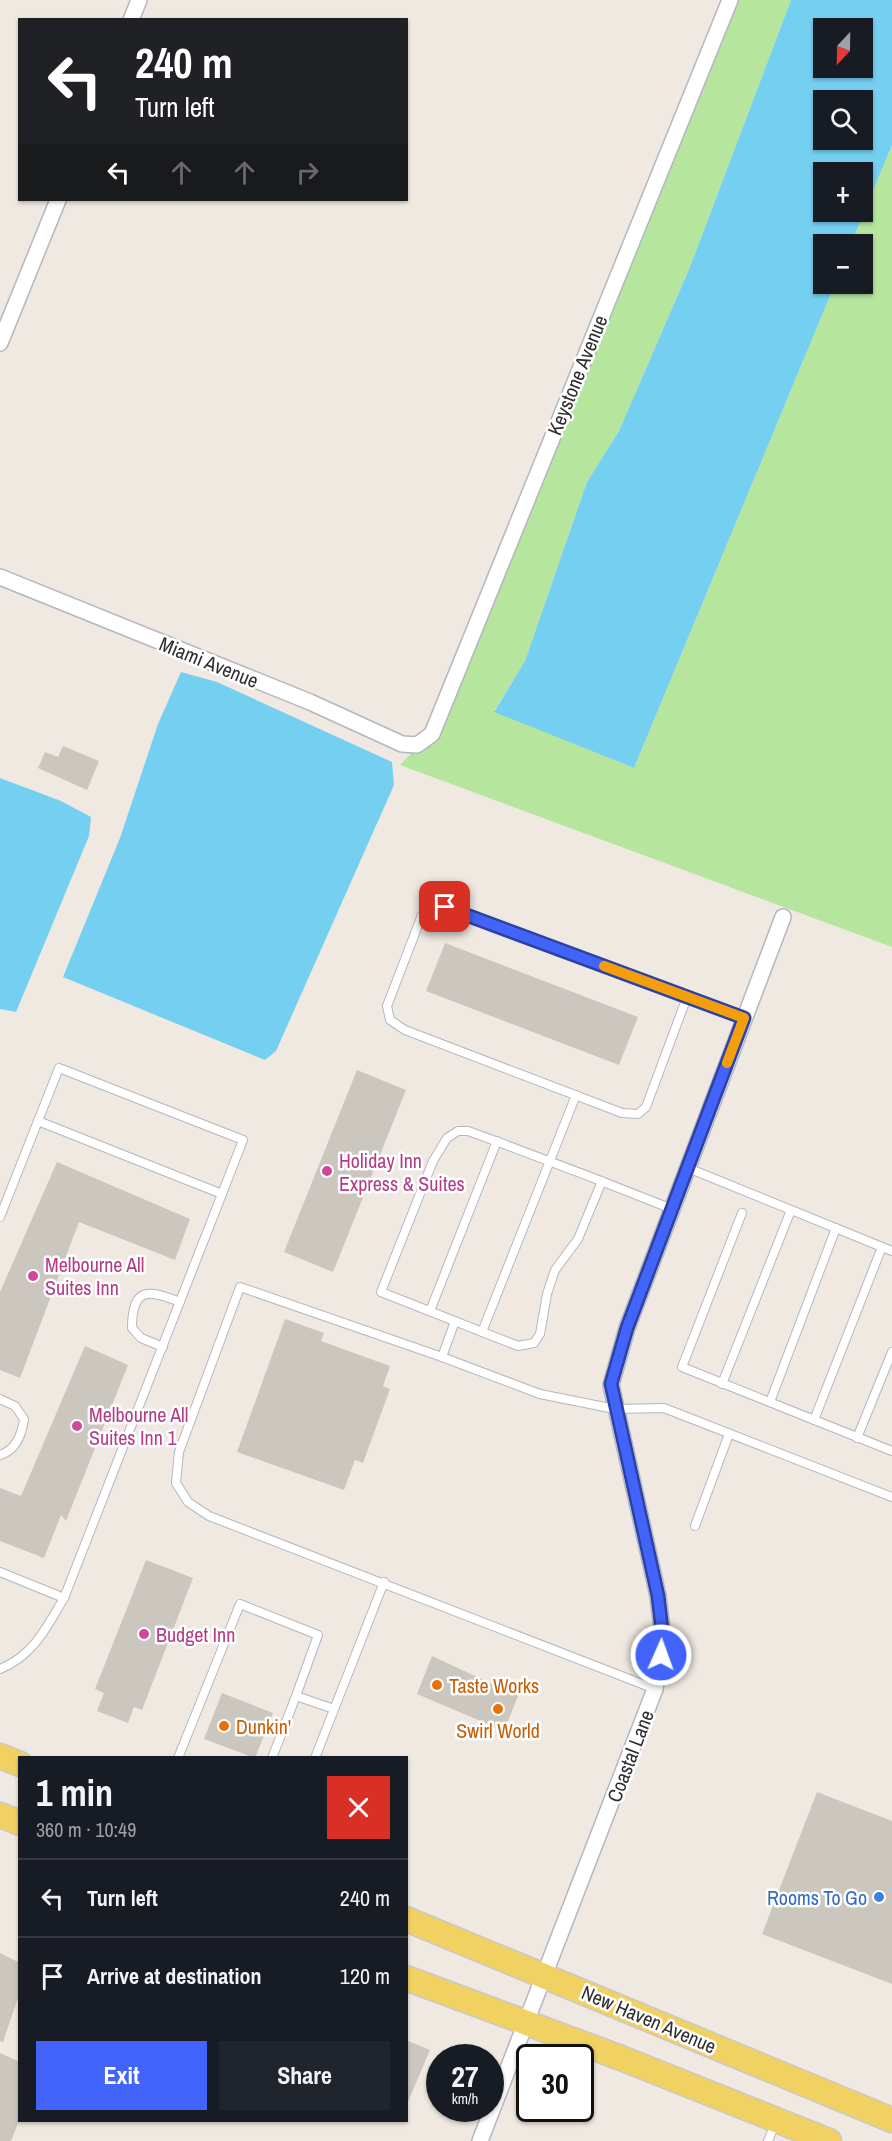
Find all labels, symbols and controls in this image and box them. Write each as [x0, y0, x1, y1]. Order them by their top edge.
north arrow [813, 18, 873, 78]
map controls [813, 18, 873, 294]
text: 240 m [135, 35, 233, 91]
icon: left [36, 42, 114, 120]
text: Turn left [135, 89, 214, 125]
button: search [813, 90, 873, 150]
icon: left [102, 156, 135, 189]
icon: ahead [165, 156, 198, 189]
icon: ahead [228, 156, 261, 189]
icon: right [291, 156, 324, 189]
button: + [813, 162, 873, 222]
button: − [813, 234, 873, 294]
street label: Keystone Avenue [541, 311, 613, 439]
street label: Miami Avenue [155, 630, 263, 694]
pin [419, 881, 470, 932]
icon: arrive [428, 890, 461, 923]
place label: Holiday Inn Express & Suites [339, 1147, 465, 1197]
marker: Holiday Inn Express & Suites [320, 1164, 334, 1178]
place label: Melbourne All Suites Inn [45, 1251, 144, 1301]
marker: Melbourne All Suites Inn [26, 1269, 40, 1283]
place label: Melbourne All Suites Inn 1 [89, 1401, 188, 1451]
marker: Melbourne All Suites Inn 1 [70, 1419, 84, 1433]
place label: Budget Inn [156, 1621, 235, 1648]
position arrow [629, 1623, 693, 1687]
marker: Budget Inn [137, 1627, 151, 1641]
place label: Taste Works [449, 1672, 539, 1699]
marker: Taste Works [430, 1678, 444, 1692]
marker: Swirl World [491, 1702, 505, 1716]
street label: Coastal Lane [600, 1706, 660, 1806]
place label: Dunkin' [236, 1713, 291, 1740]
place label: Swirl World [456, 1717, 540, 1744]
marker: Dunkin' [217, 1719, 231, 1733]
text: 1 min [36, 1769, 113, 1817]
button: close [327, 1776, 390, 1839]
text: 360 m · 10:49 [36, 1816, 136, 1843]
icon: left [36, 1882, 69, 1915]
text: Turn left [87, 1883, 158, 1913]
text: 240 m [340, 1883, 390, 1913]
place label: Rooms To Go [767, 1884, 867, 1911]
marker: Rooms To Go [872, 1890, 886, 1904]
icon: arrive [36, 1960, 69, 1993]
text: Arrive at destination [87, 1961, 261, 1991]
text: 120 m [340, 1961, 390, 1991]
street label: New Haven Avenue [578, 1978, 720, 2060]
button: Exit [36, 2041, 207, 2110]
button: Share [219, 2041, 390, 2110]
speed limit sign: 30 [516, 2044, 594, 2122]
text: 27 [451, 2056, 479, 2096]
text: km/h [452, 2088, 478, 2109]

